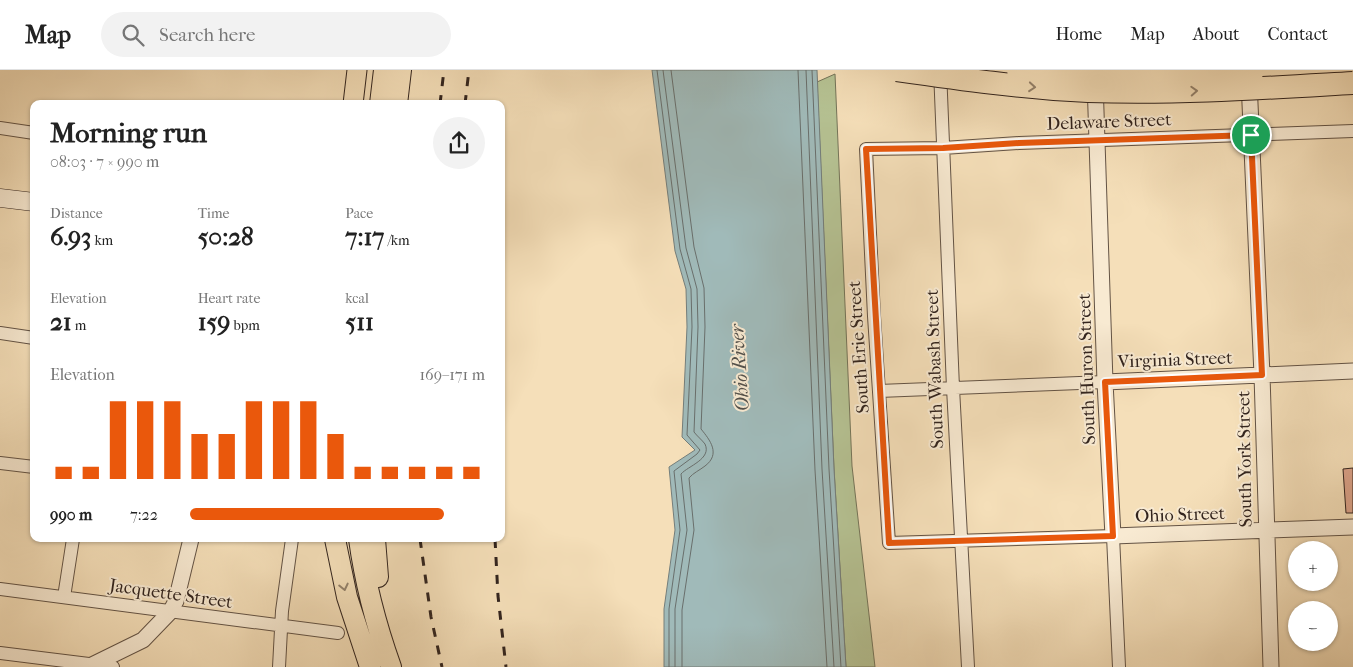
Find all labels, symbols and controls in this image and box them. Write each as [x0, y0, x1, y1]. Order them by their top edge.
search box [101, 12, 451, 57]
text: Map [25, 21, 71, 49]
icon: search [119, 21, 147, 49]
text: Search here [159, 24, 255, 46]
text: Home [1055, 24, 1102, 45]
text: Map [1130, 24, 1165, 45]
text: About [1193, 24, 1239, 45]
text: Contact [1267, 24, 1328, 45]
one-way arrow [1028, 82, 1036, 93]
one-way arrow [1190, 86, 1198, 96]
street label: Delaware Street [1046, 109, 1172, 135]
pin [1230, 114, 1272, 156]
text: Morning run [50, 116, 207, 149]
button: share [433, 117, 485, 169]
icon: arrive [1237, 121, 1265, 149]
text: 08:03 · 7 × 990 m [50, 152, 159, 171]
text: Distance [50, 205, 103, 222]
text: Time [198, 205, 229, 222]
text: Pace [345, 205, 373, 222]
text: 6.93 [50, 222, 91, 251]
text: 50:28 [198, 222, 254, 251]
text: 7:17 [345, 222, 384, 251]
text: km [91, 232, 113, 249]
text: /km [384, 232, 410, 249]
street label: South Erie Street [844, 279, 874, 414]
street label: South Wabash Street [922, 288, 948, 449]
text: Elevation [50, 290, 107, 307]
text: Heart rate [198, 290, 260, 307]
text: kcal [345, 290, 369, 307]
street label: South Huron Street [1074, 292, 1100, 445]
text: 21 [50, 307, 72, 336]
text: 159 [198, 307, 230, 336]
text: 511 [345, 307, 374, 336]
text: m [72, 317, 86, 334]
text: bpm [230, 317, 260, 334]
water label: Ohio River [726, 322, 754, 412]
street label: Virginia Street [1116, 347, 1233, 373]
text: Elevation [50, 365, 115, 384]
text: 169–171 m [419, 365, 485, 384]
street label: South York Street [1233, 390, 1257, 527]
street label: Ohio Street [1135, 503, 1226, 527]
text: 990 m [50, 505, 92, 524]
text: 7:22 [130, 505, 158, 524]
map controls [1288, 541, 1338, 651]
button: + [1288, 541, 1338, 591]
street label: Jacquette Street [106, 575, 234, 613]
one-way arrow [338, 582, 349, 591]
button: − [1288, 601, 1338, 651]

